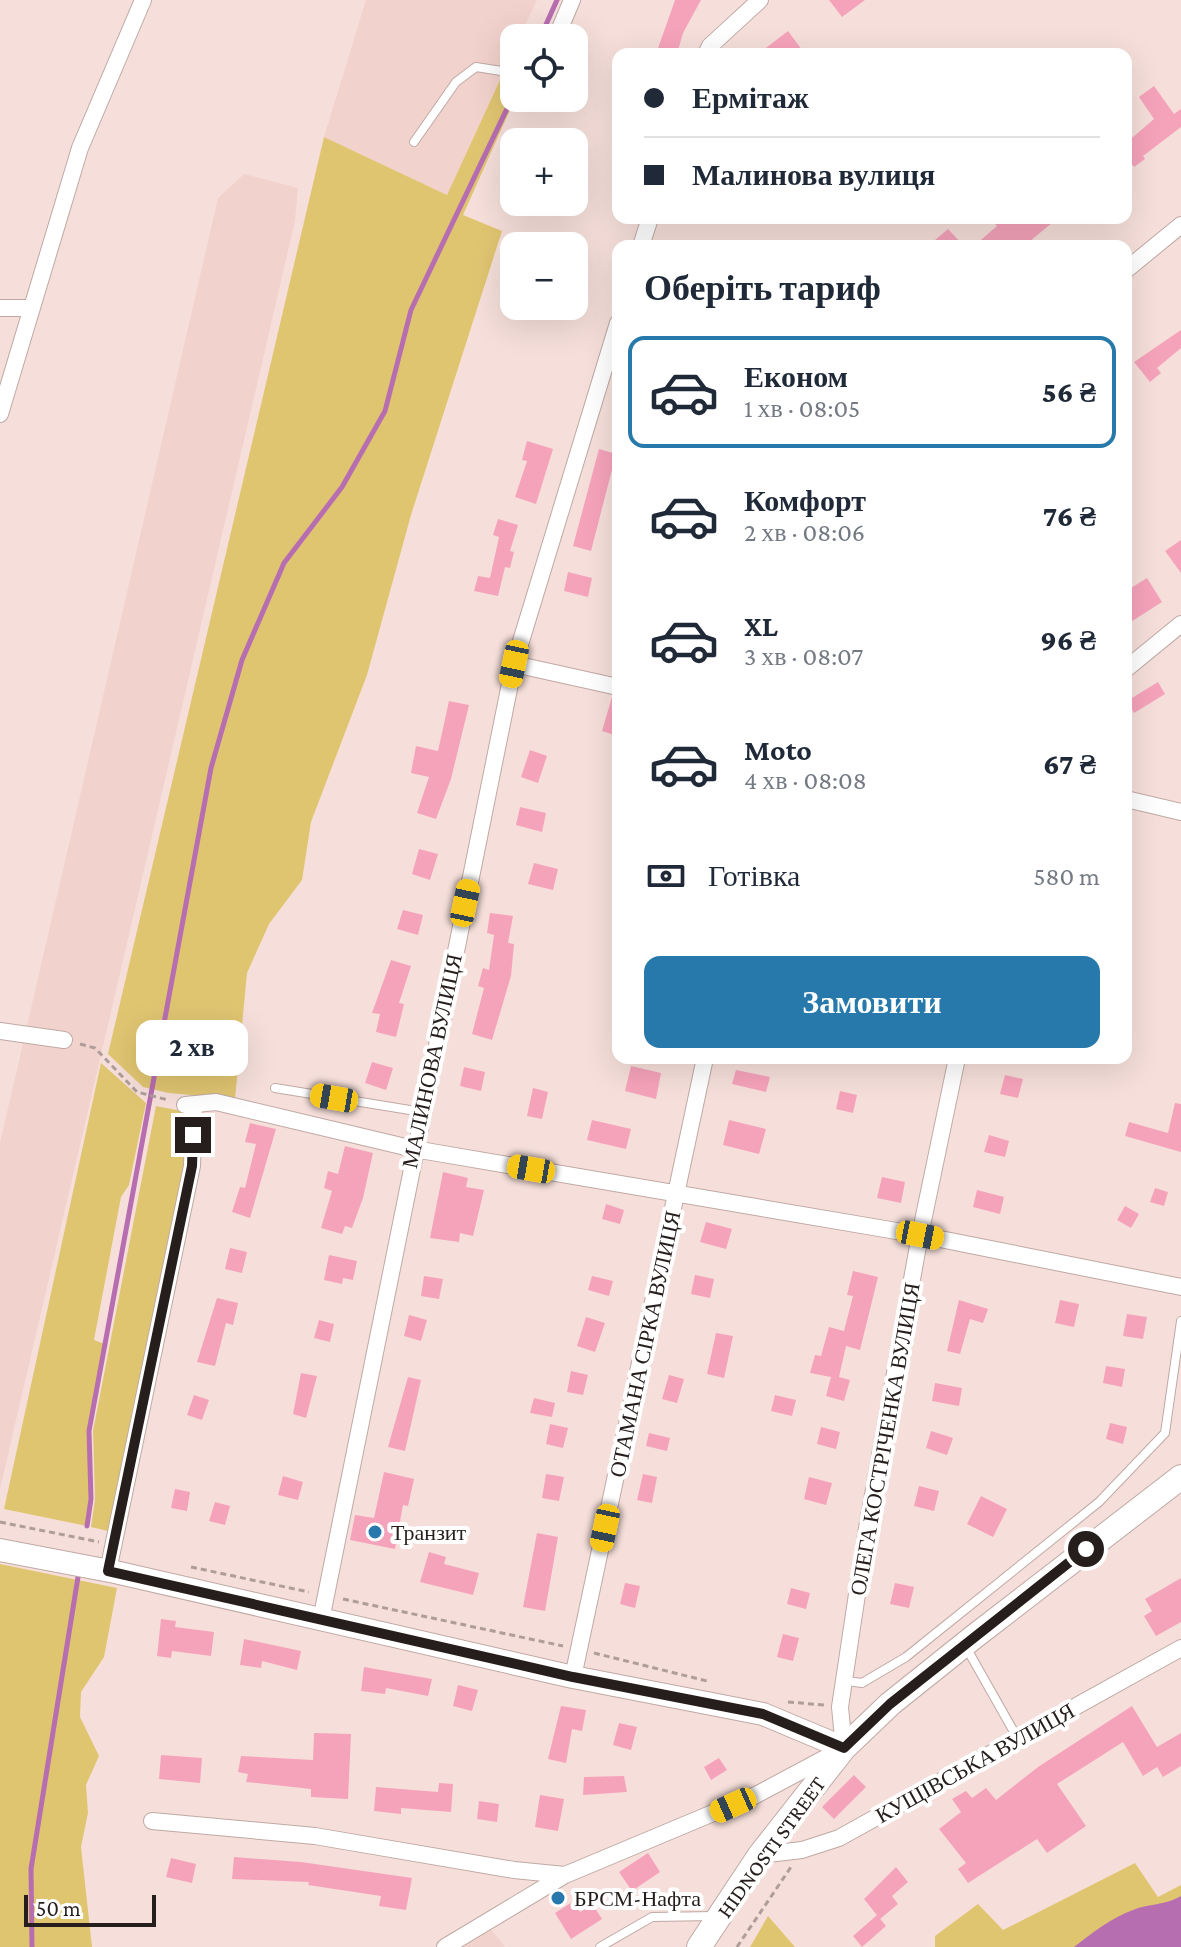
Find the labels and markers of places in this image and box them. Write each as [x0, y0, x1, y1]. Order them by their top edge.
place label: Транзит [391, 1520, 467, 1545]
marker: Транзит [366, 1523, 384, 1541]
place label: БРСМ-Нафта [574, 1886, 701, 1911]
marker: БРСМ-Нафта [549, 1889, 567, 1907]

